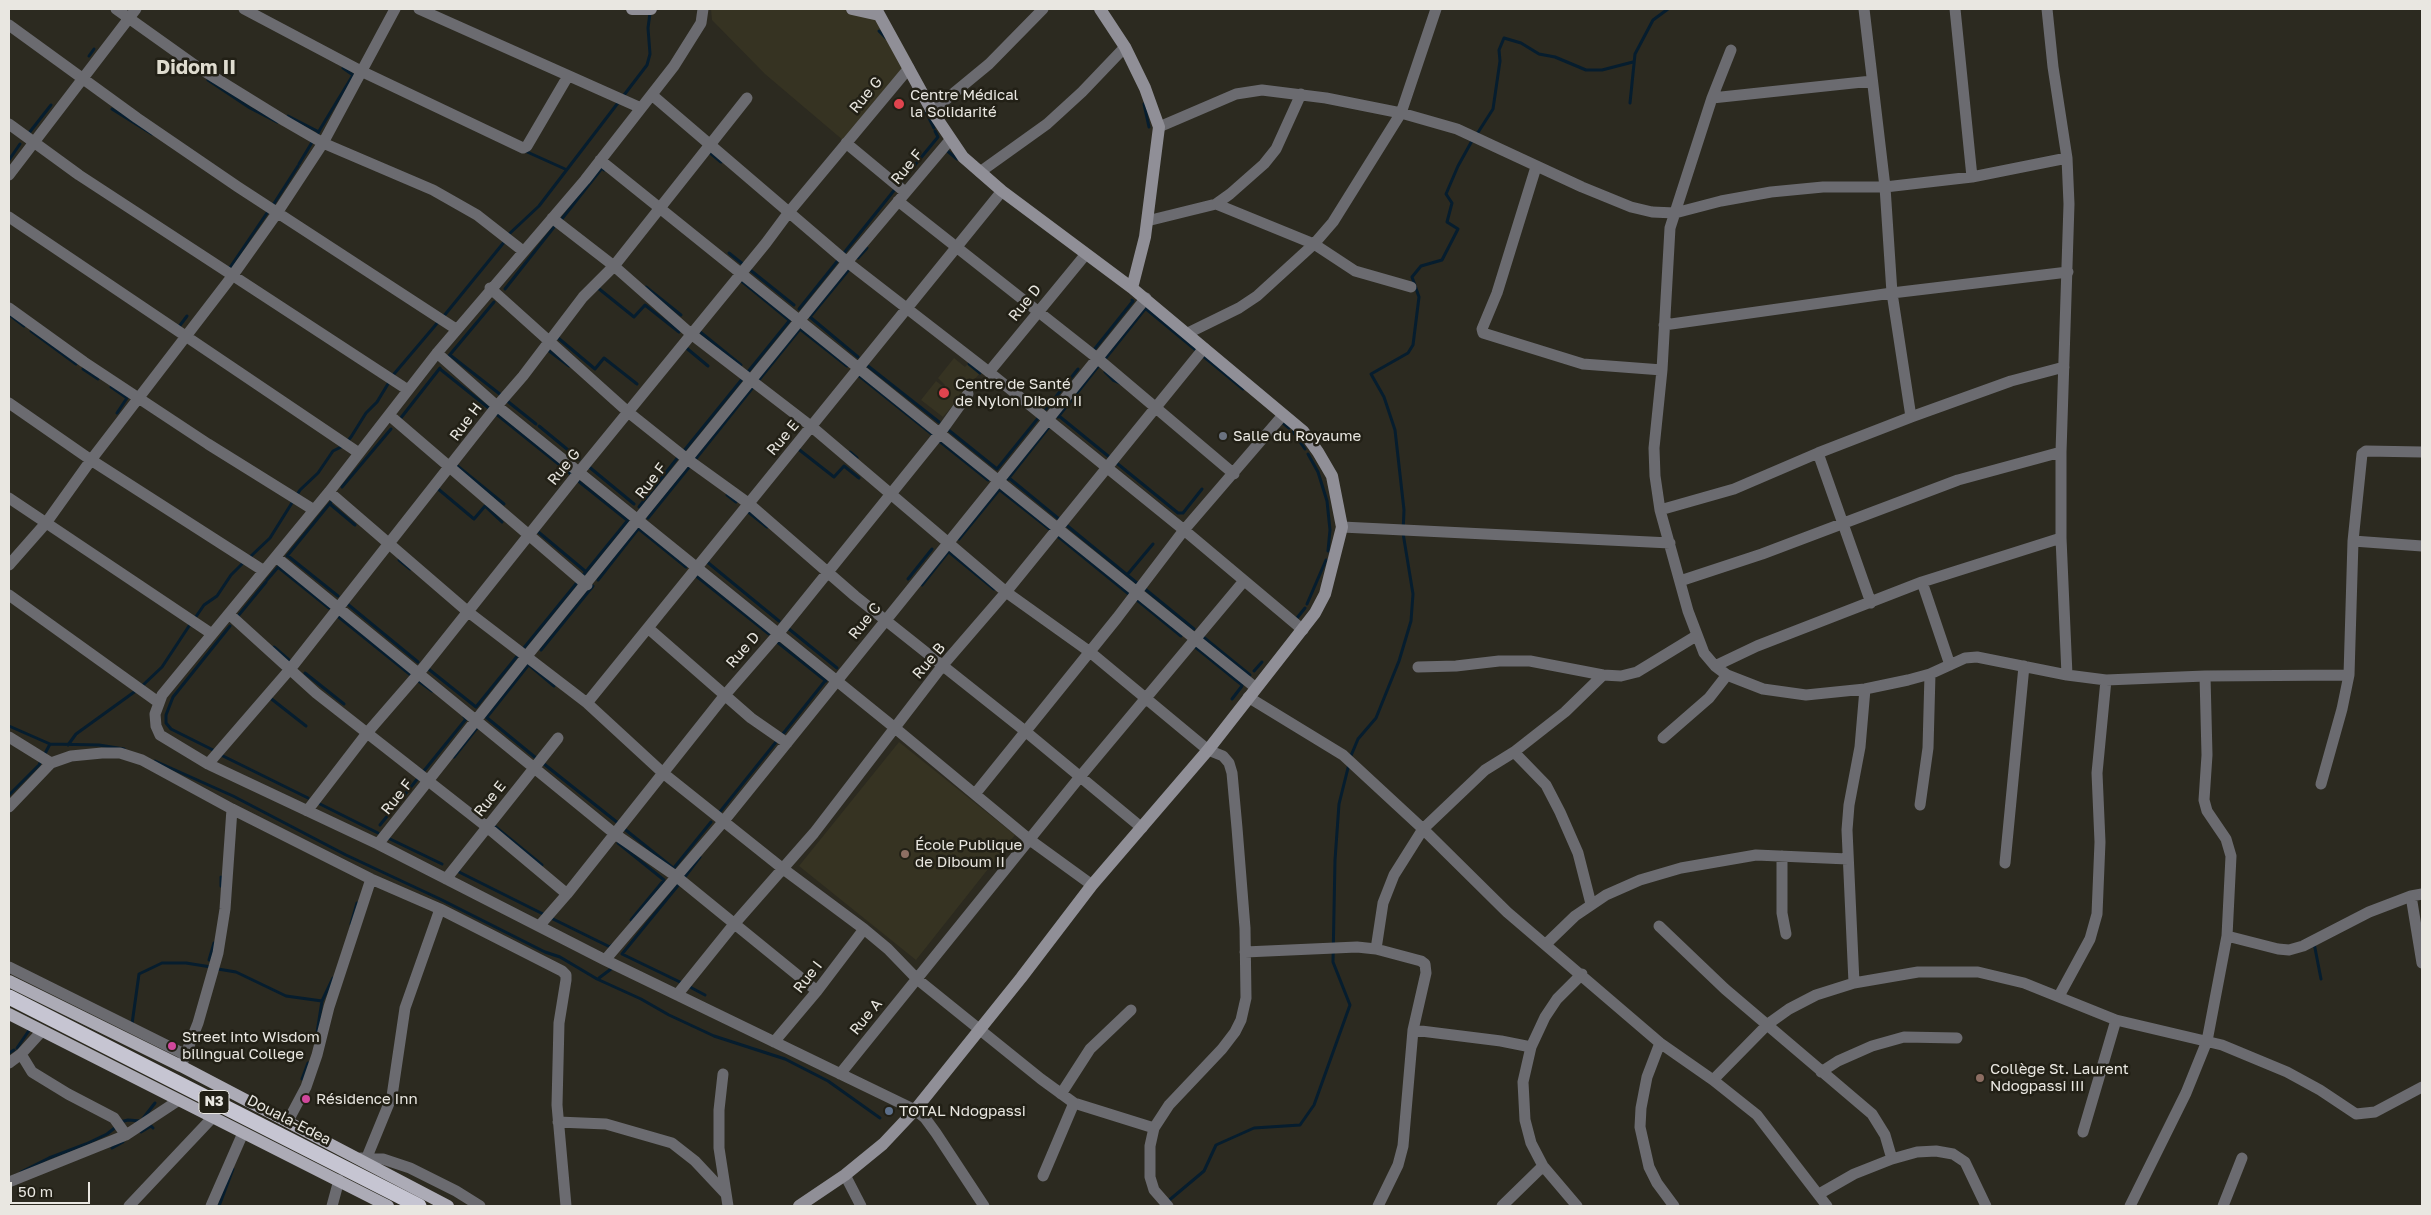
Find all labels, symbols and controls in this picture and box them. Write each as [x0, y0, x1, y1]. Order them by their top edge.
district label: Didom II [156, 56, 236, 80]
street label: Rue G [846, 73, 886, 117]
place label: Centre Médical la Solidarité [910, 86, 1018, 121]
marker: Centre Médical la Solidarité [892, 97, 906, 111]
street label: Rue F [887, 146, 927, 188]
street label: Rue D [1005, 281, 1045, 325]
place label: Centre de Santé de Nylon Dibom II [955, 375, 1082, 410]
marker: Centre de Santé de Nylon Dibom II [937, 386, 951, 400]
street label: Rue H [446, 399, 486, 445]
street label: Rue E [763, 417, 803, 459]
place label: Salle du Royaume [1233, 427, 1361, 445]
marker: Salle du Royaume [1217, 430, 1229, 442]
street label: Rue G [544, 445, 584, 489]
street label: Rue F [631, 460, 671, 502]
street label: Rue C [845, 599, 885, 643]
street label: Rue D [722, 628, 764, 672]
street label: Rue B [909, 639, 949, 683]
street label: Rue F [377, 776, 417, 818]
street label: Rue E [470, 778, 510, 820]
place label: École Publique de Diboum II [915, 836, 1022, 871]
marker: École Publique de Diboum II [899, 848, 911, 860]
street label: Rue I [790, 957, 826, 997]
street label: Rue A [846, 995, 886, 1039]
place label: Street into Wisdom bilingual College [182, 1028, 320, 1063]
marker: Street into Wisdom bilingual College [166, 1040, 178, 1052]
place label: Collège St. Laurent Ndogpassi III [1990, 1060, 2129, 1095]
marker: Collège St. Laurent Ndogpassi III [1974, 1072, 1986, 1084]
road number: N3 [199, 1090, 229, 1114]
place label: Résidence Inn [316, 1090, 418, 1108]
street label: Douala-Edea [244, 1091, 334, 1149]
marker: Résidence Inn [300, 1093, 312, 1105]
place label: TOTAL Ndogpassi [899, 1102, 1026, 1120]
marker: TOTAL Ndogpassi [883, 1105, 895, 1117]
scale bar [12, 1172, 92, 1204]
text: 50 m [18, 1182, 53, 1200]

